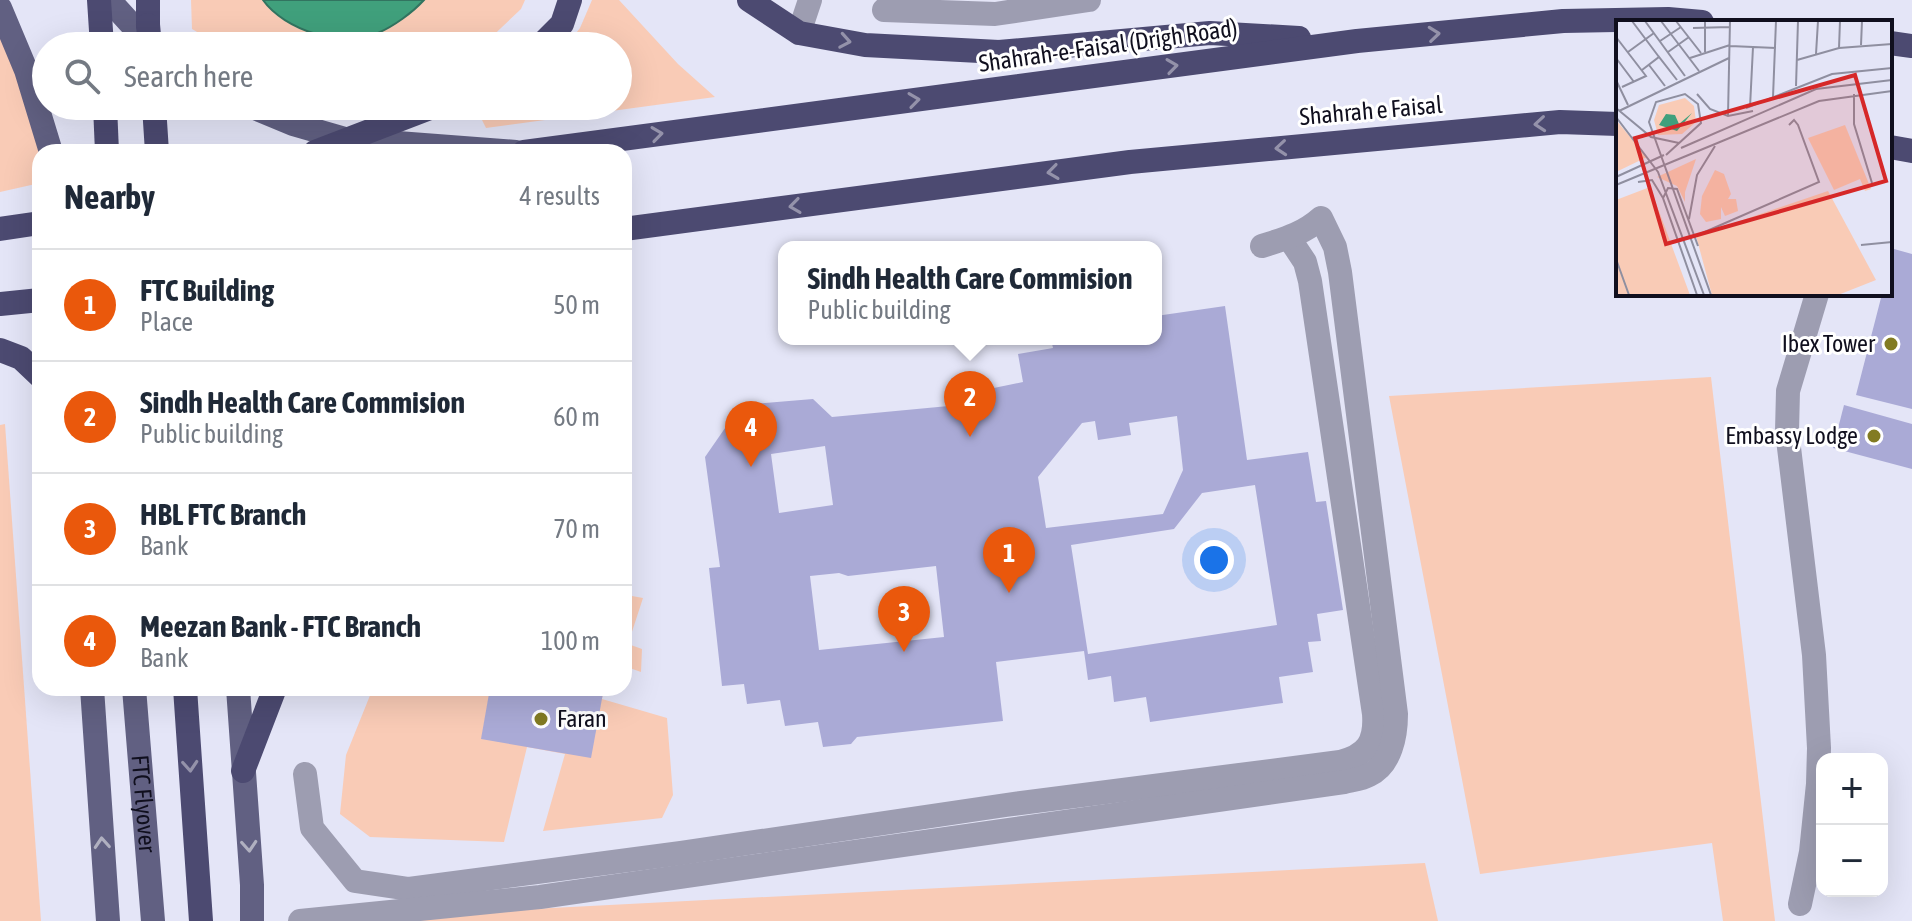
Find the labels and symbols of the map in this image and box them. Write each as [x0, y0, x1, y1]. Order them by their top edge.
street label: Shahrah-e-Faisal (Drigh Road) [977, 14, 1239, 77]
inset map [1616, 20, 1892, 296]
one-way arrow [1428, 25, 1441, 42]
one-way arrow [838, 31, 852, 48]
one-way arrow [1165, 58, 1179, 75]
street label: Shahrah e Faisal [1298, 91, 1444, 130]
one-way arrow [908, 92, 921, 109]
one-way arrow [1533, 115, 1546, 132]
one-way arrow [650, 126, 664, 143]
one-way arrow [1274, 139, 1287, 156]
one-way arrow [1046, 163, 1060, 180]
one-way arrow [788, 197, 802, 214]
place label: Ibex Tower [1782, 330, 1876, 357]
marker: Ibex Tower [1882, 335, 1900, 353]
pin: 2 [944, 371, 996, 437]
pin: 4 [725, 401, 777, 467]
place label: Embassy Lodge [1725, 422, 1858, 449]
marker: Embassy Lodge [1865, 427, 1883, 445]
pin: 1 [983, 527, 1035, 593]
your location [1194, 540, 1234, 580]
pin: 3 [878, 586, 930, 652]
place label: Faran [557, 705, 607, 732]
marker: Faran [532, 710, 550, 728]
street label: FTC Flyover [126, 754, 161, 854]
one-way arrow [181, 760, 198, 773]
one-way arrow [94, 836, 111, 849]
one-way arrow [240, 840, 257, 853]

